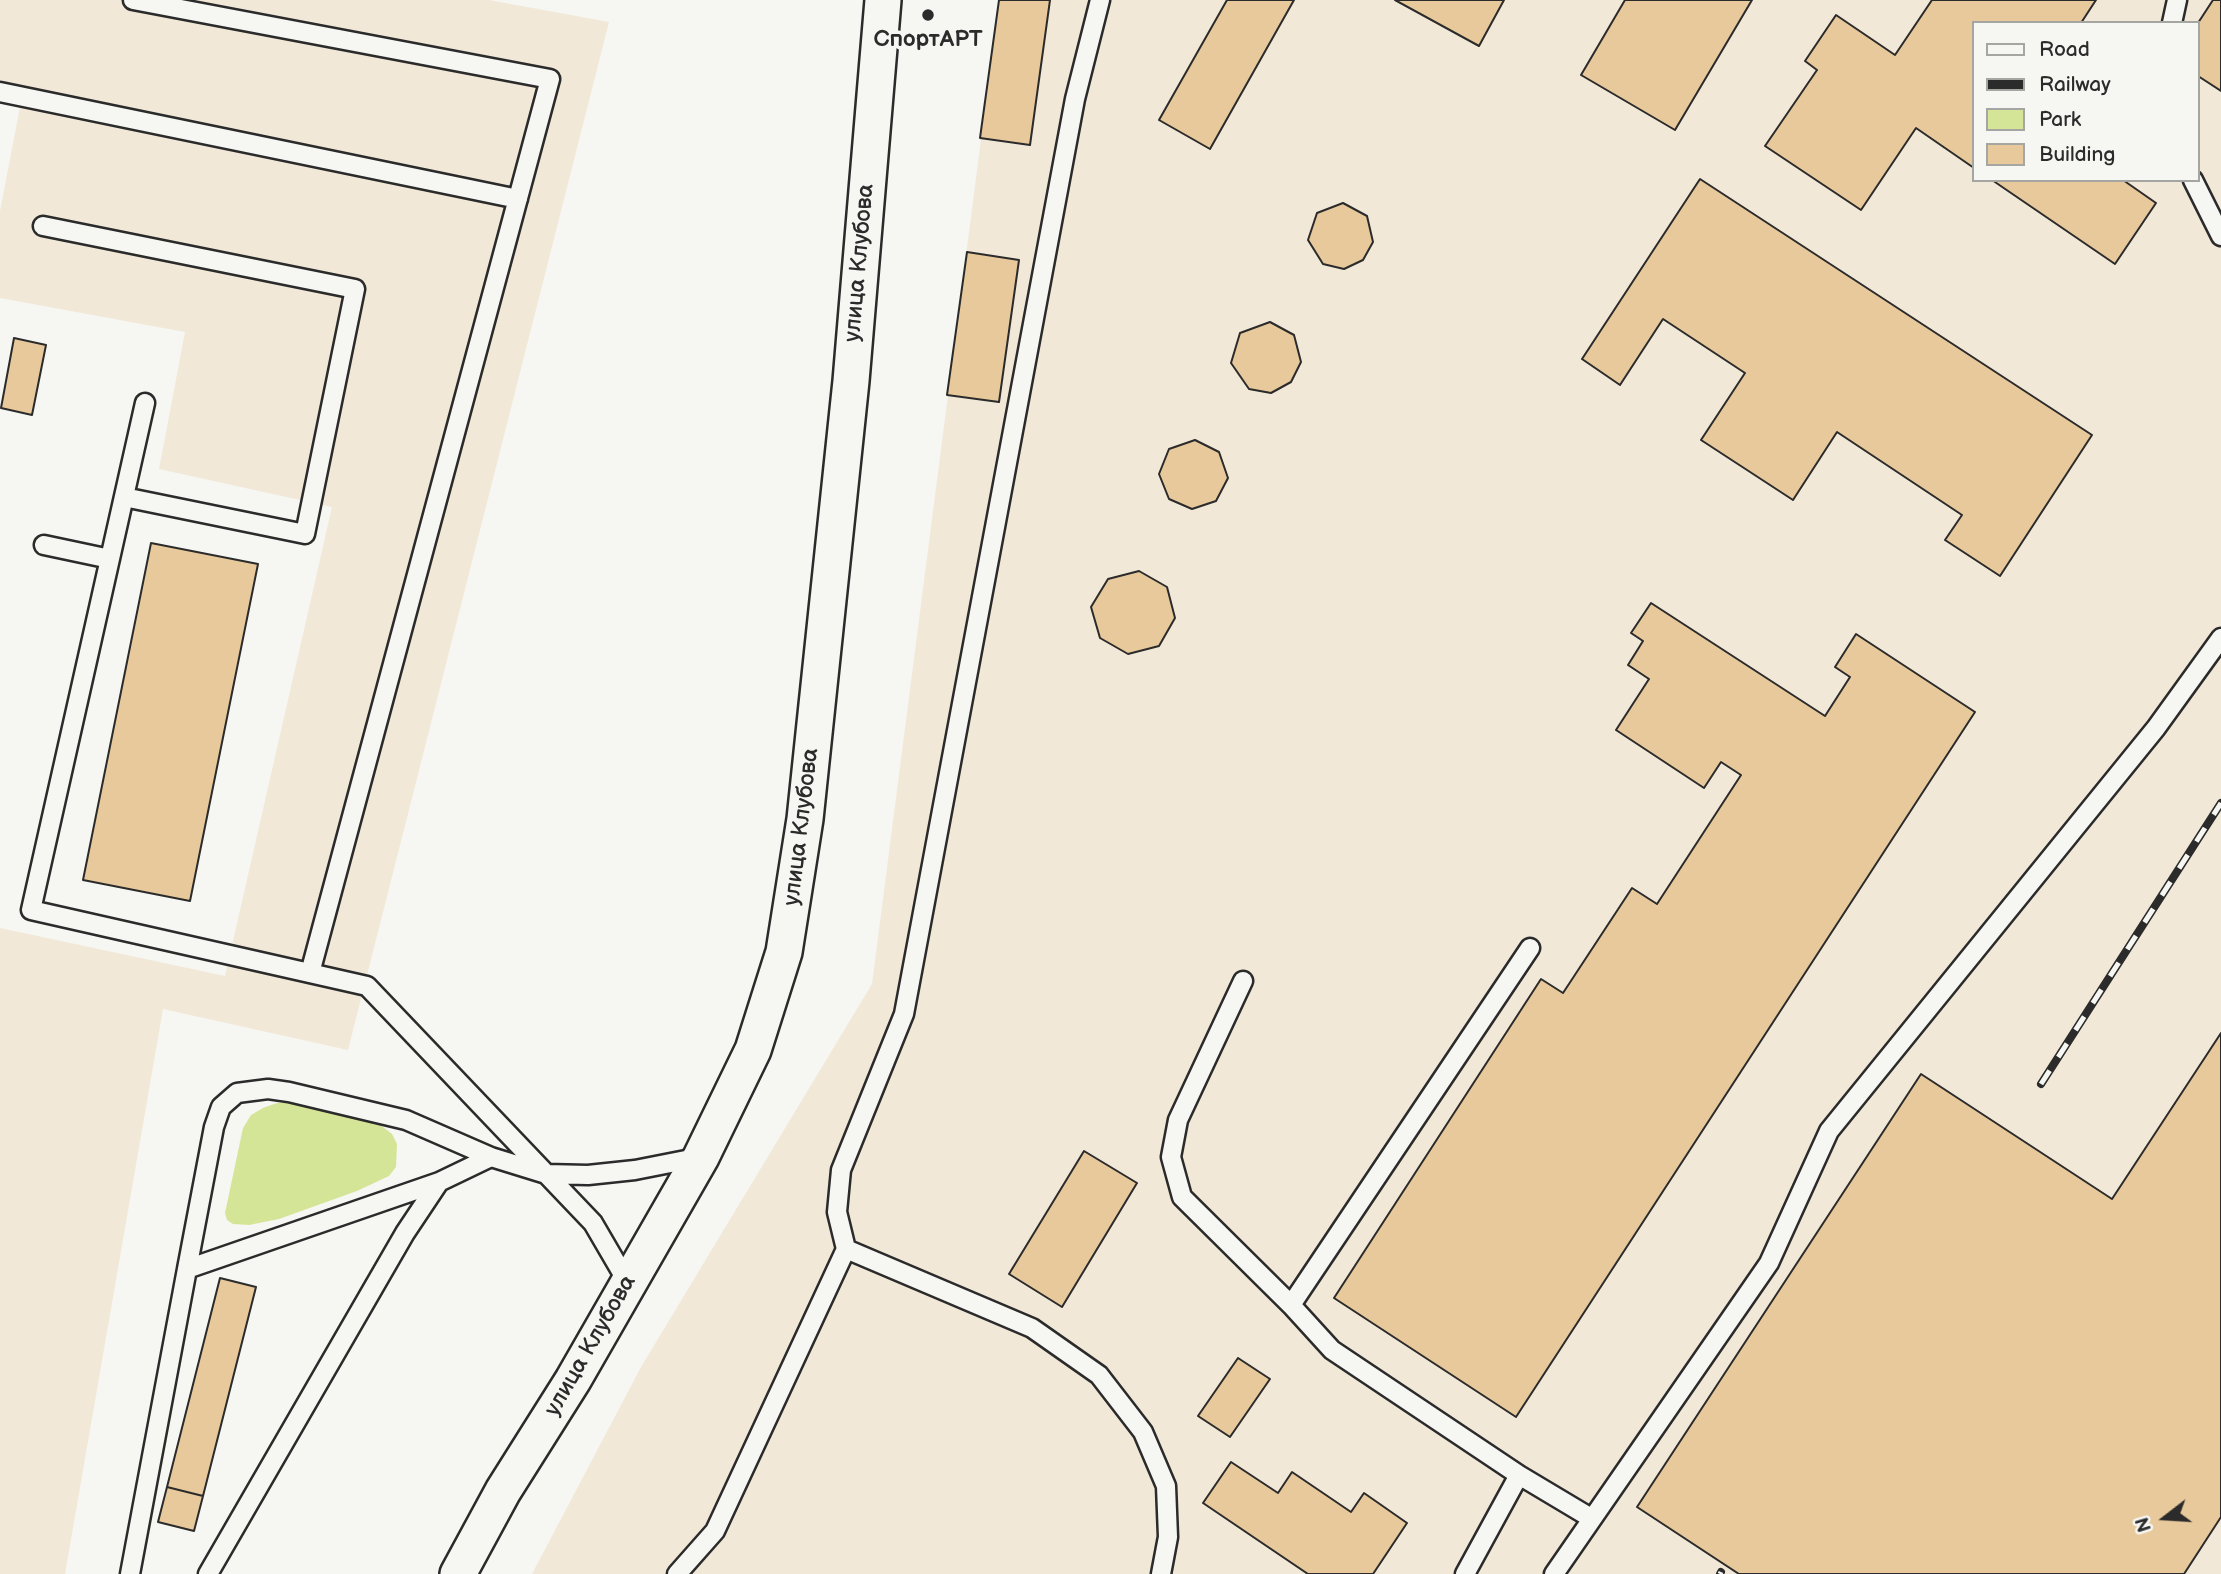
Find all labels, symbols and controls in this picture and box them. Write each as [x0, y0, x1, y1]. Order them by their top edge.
marker: СпортАРТ [920, 7, 936, 23]
legend [1972, 21, 2200, 182]
place label: СпортАРТ [873, 26, 983, 54]
text: Road [2039, 37, 2090, 62]
text: Railway [2039, 72, 2111, 97]
text: Park [2039, 107, 2081, 132]
text: Building [2039, 142, 2115, 167]
street label: улица Клубова [839, 183, 881, 343]
street label: улица Клубова [779, 747, 825, 907]
street label: улица Клубова [539, 1270, 643, 1422]
north arrow [2130, 1483, 2200, 1553]
text: N [2131, 1514, 2158, 1534]

